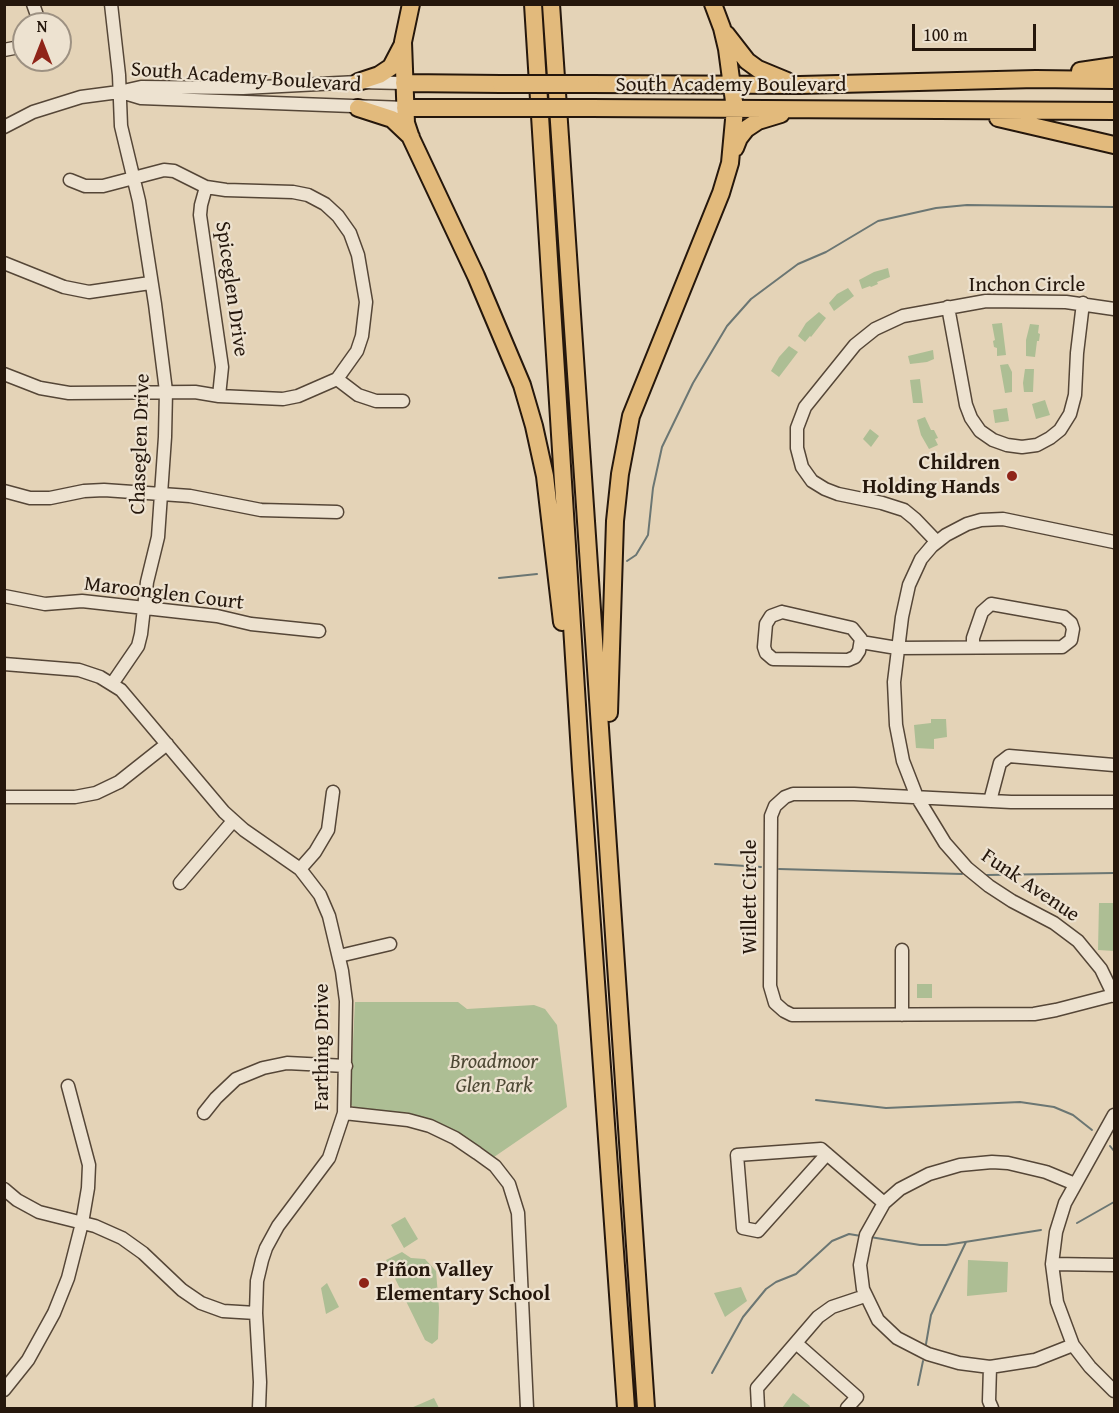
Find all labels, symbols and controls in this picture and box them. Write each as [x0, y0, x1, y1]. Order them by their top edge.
north arrow [12, 12, 72, 72]
scale bar [915, 12, 1040, 50]
text: N [37, 14, 47, 38]
text: 100 m [923, 21, 968, 48]
street label: South Academy Boulevard [130, 57, 362, 99]
street label: South Academy Boulevard [616, 73, 846, 99]
street label: Spiceglen Drive [209, 220, 253, 358]
street label: Inchon Circle [969, 273, 1085, 299]
street label: Chaseglen Drive [126, 373, 156, 515]
place label: Children Holding Hands [862, 451, 1000, 501]
marker: Children Holding Hands [1005, 469, 1019, 483]
street label: Maroonglen Court [83, 572, 245, 616]
street label: Willett Circle [738, 839, 764, 955]
street label: Funk Avenue [976, 844, 1084, 928]
street label: Farthing Drive [310, 983, 336, 1111]
park label: Broadmoor Glen Park [450, 1050, 538, 1100]
place label: Piñon Valley Elementary School [376, 1258, 550, 1308]
marker: Piñon Valley Elementary School [357, 1276, 371, 1290]

